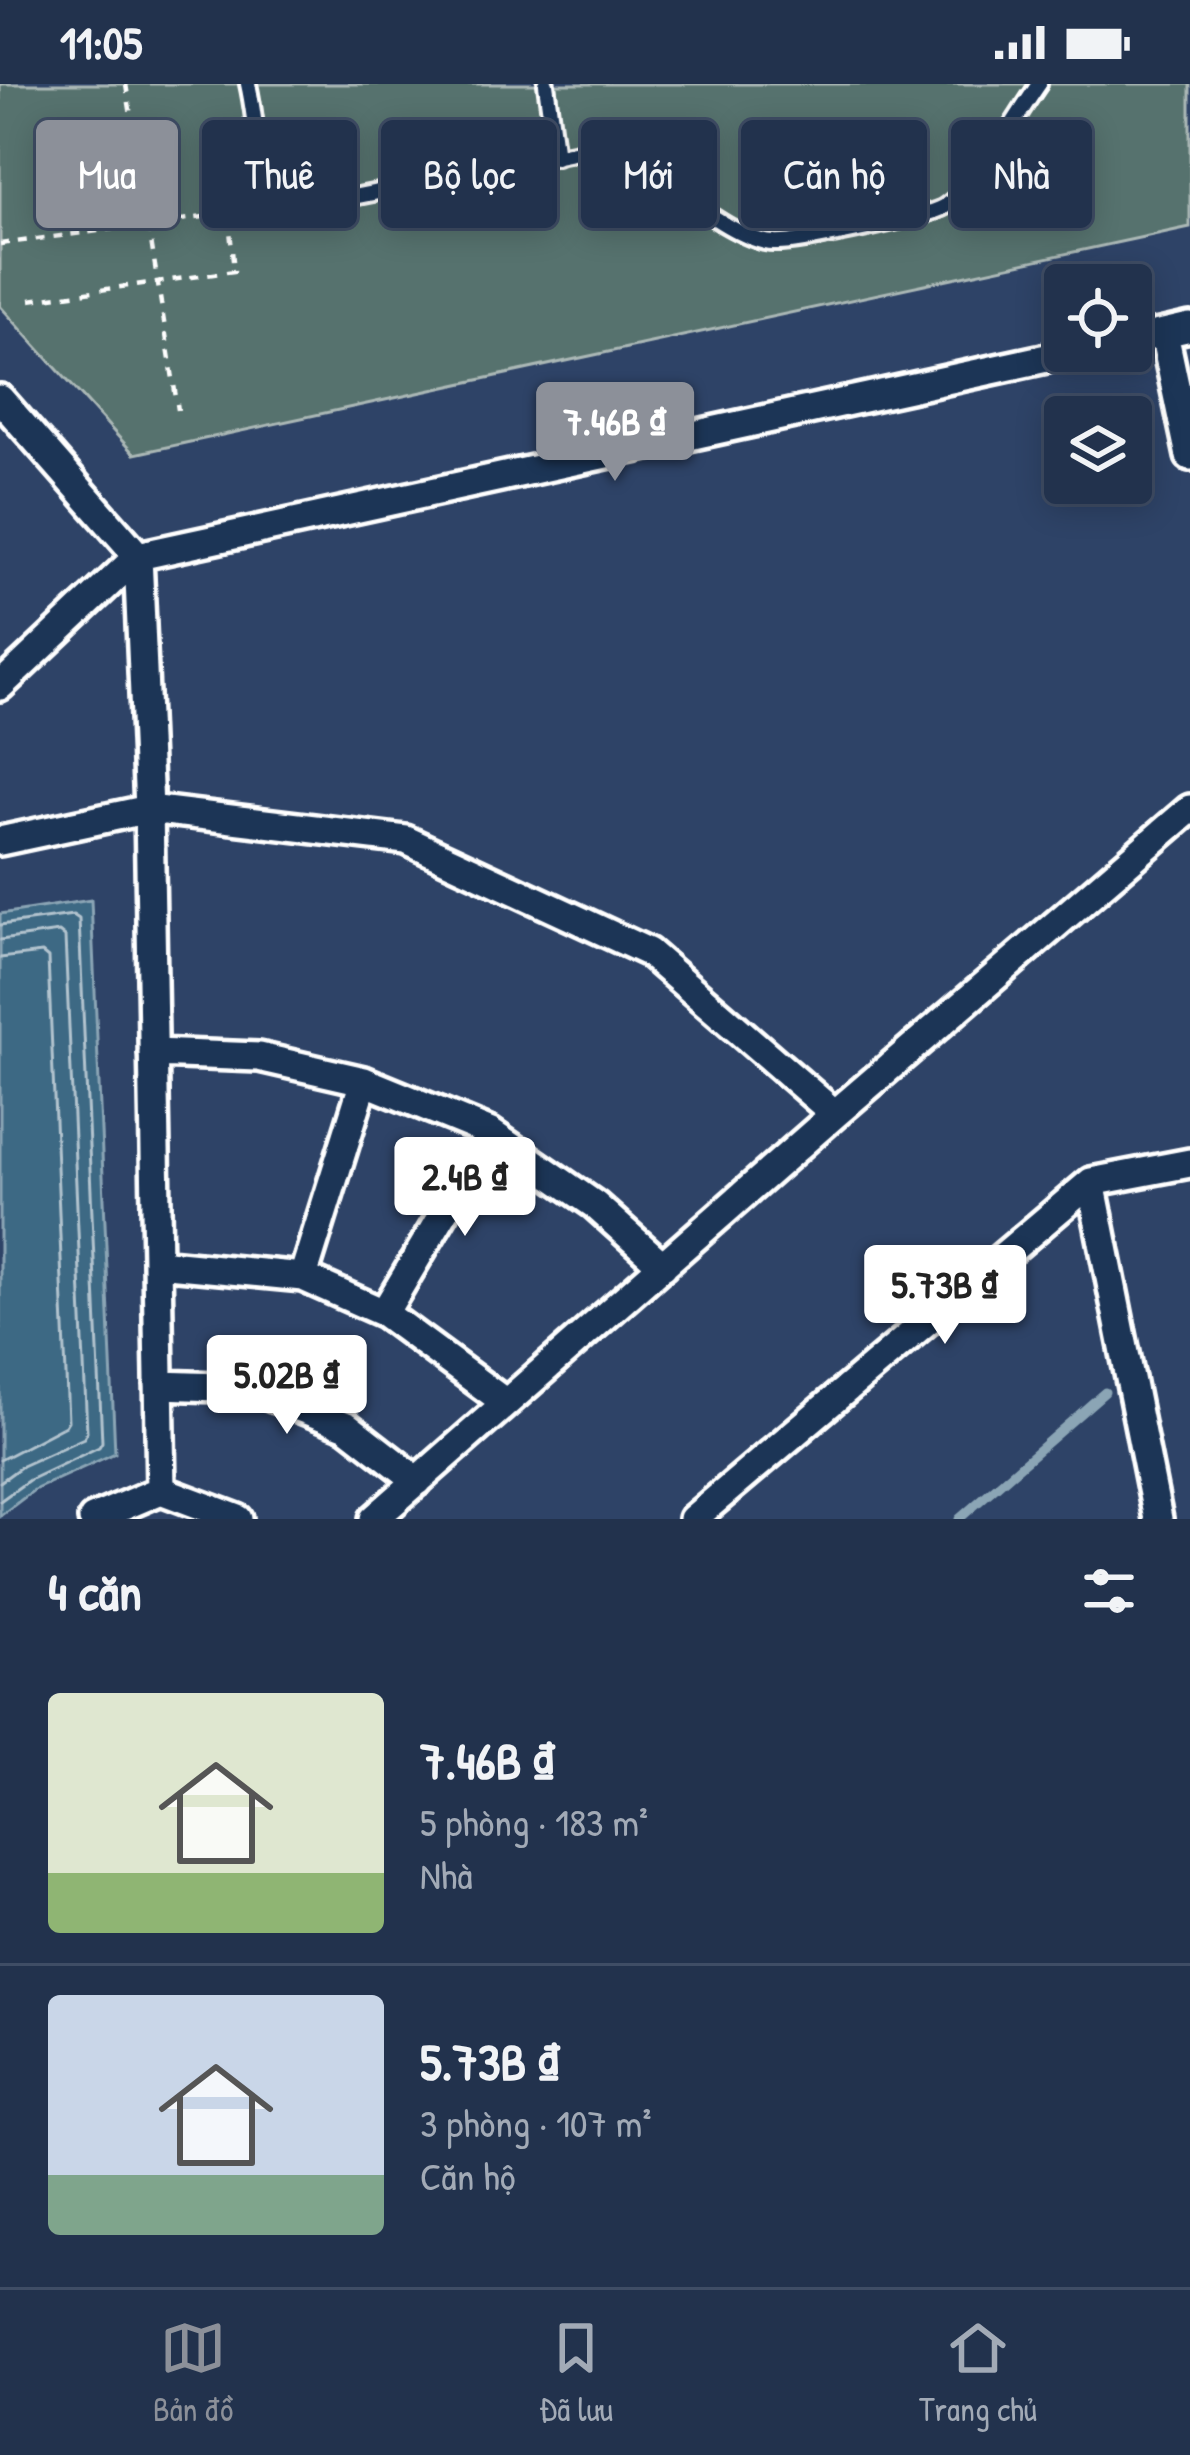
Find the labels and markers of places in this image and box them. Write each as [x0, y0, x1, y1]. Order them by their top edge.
pin: 7.46B ₫ [504, 382, 726, 484]
pin: 2.4B ₫ [367, 1137, 563, 1239]
pin: 5.73B ₫ [834, 1245, 1056, 1347]
pin: 5.02B ₫ [176, 1335, 398, 1437]

